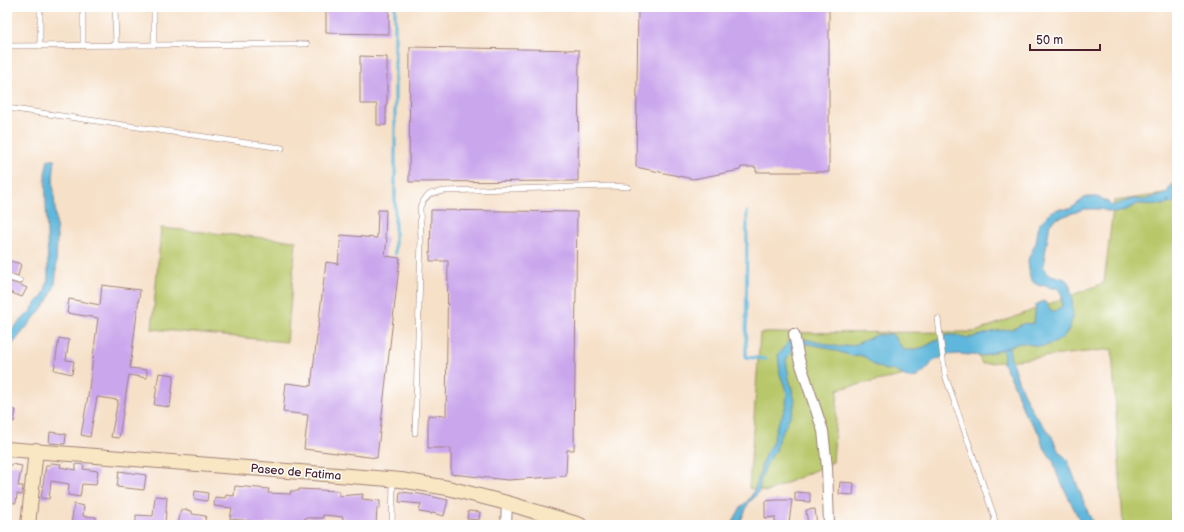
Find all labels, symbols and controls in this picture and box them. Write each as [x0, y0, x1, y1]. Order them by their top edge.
scale bar [1030, 26, 1100, 52]
text: 50 m [1036, 33, 1063, 48]
street label: Paseo de Fatima [250, 461, 342, 484]

